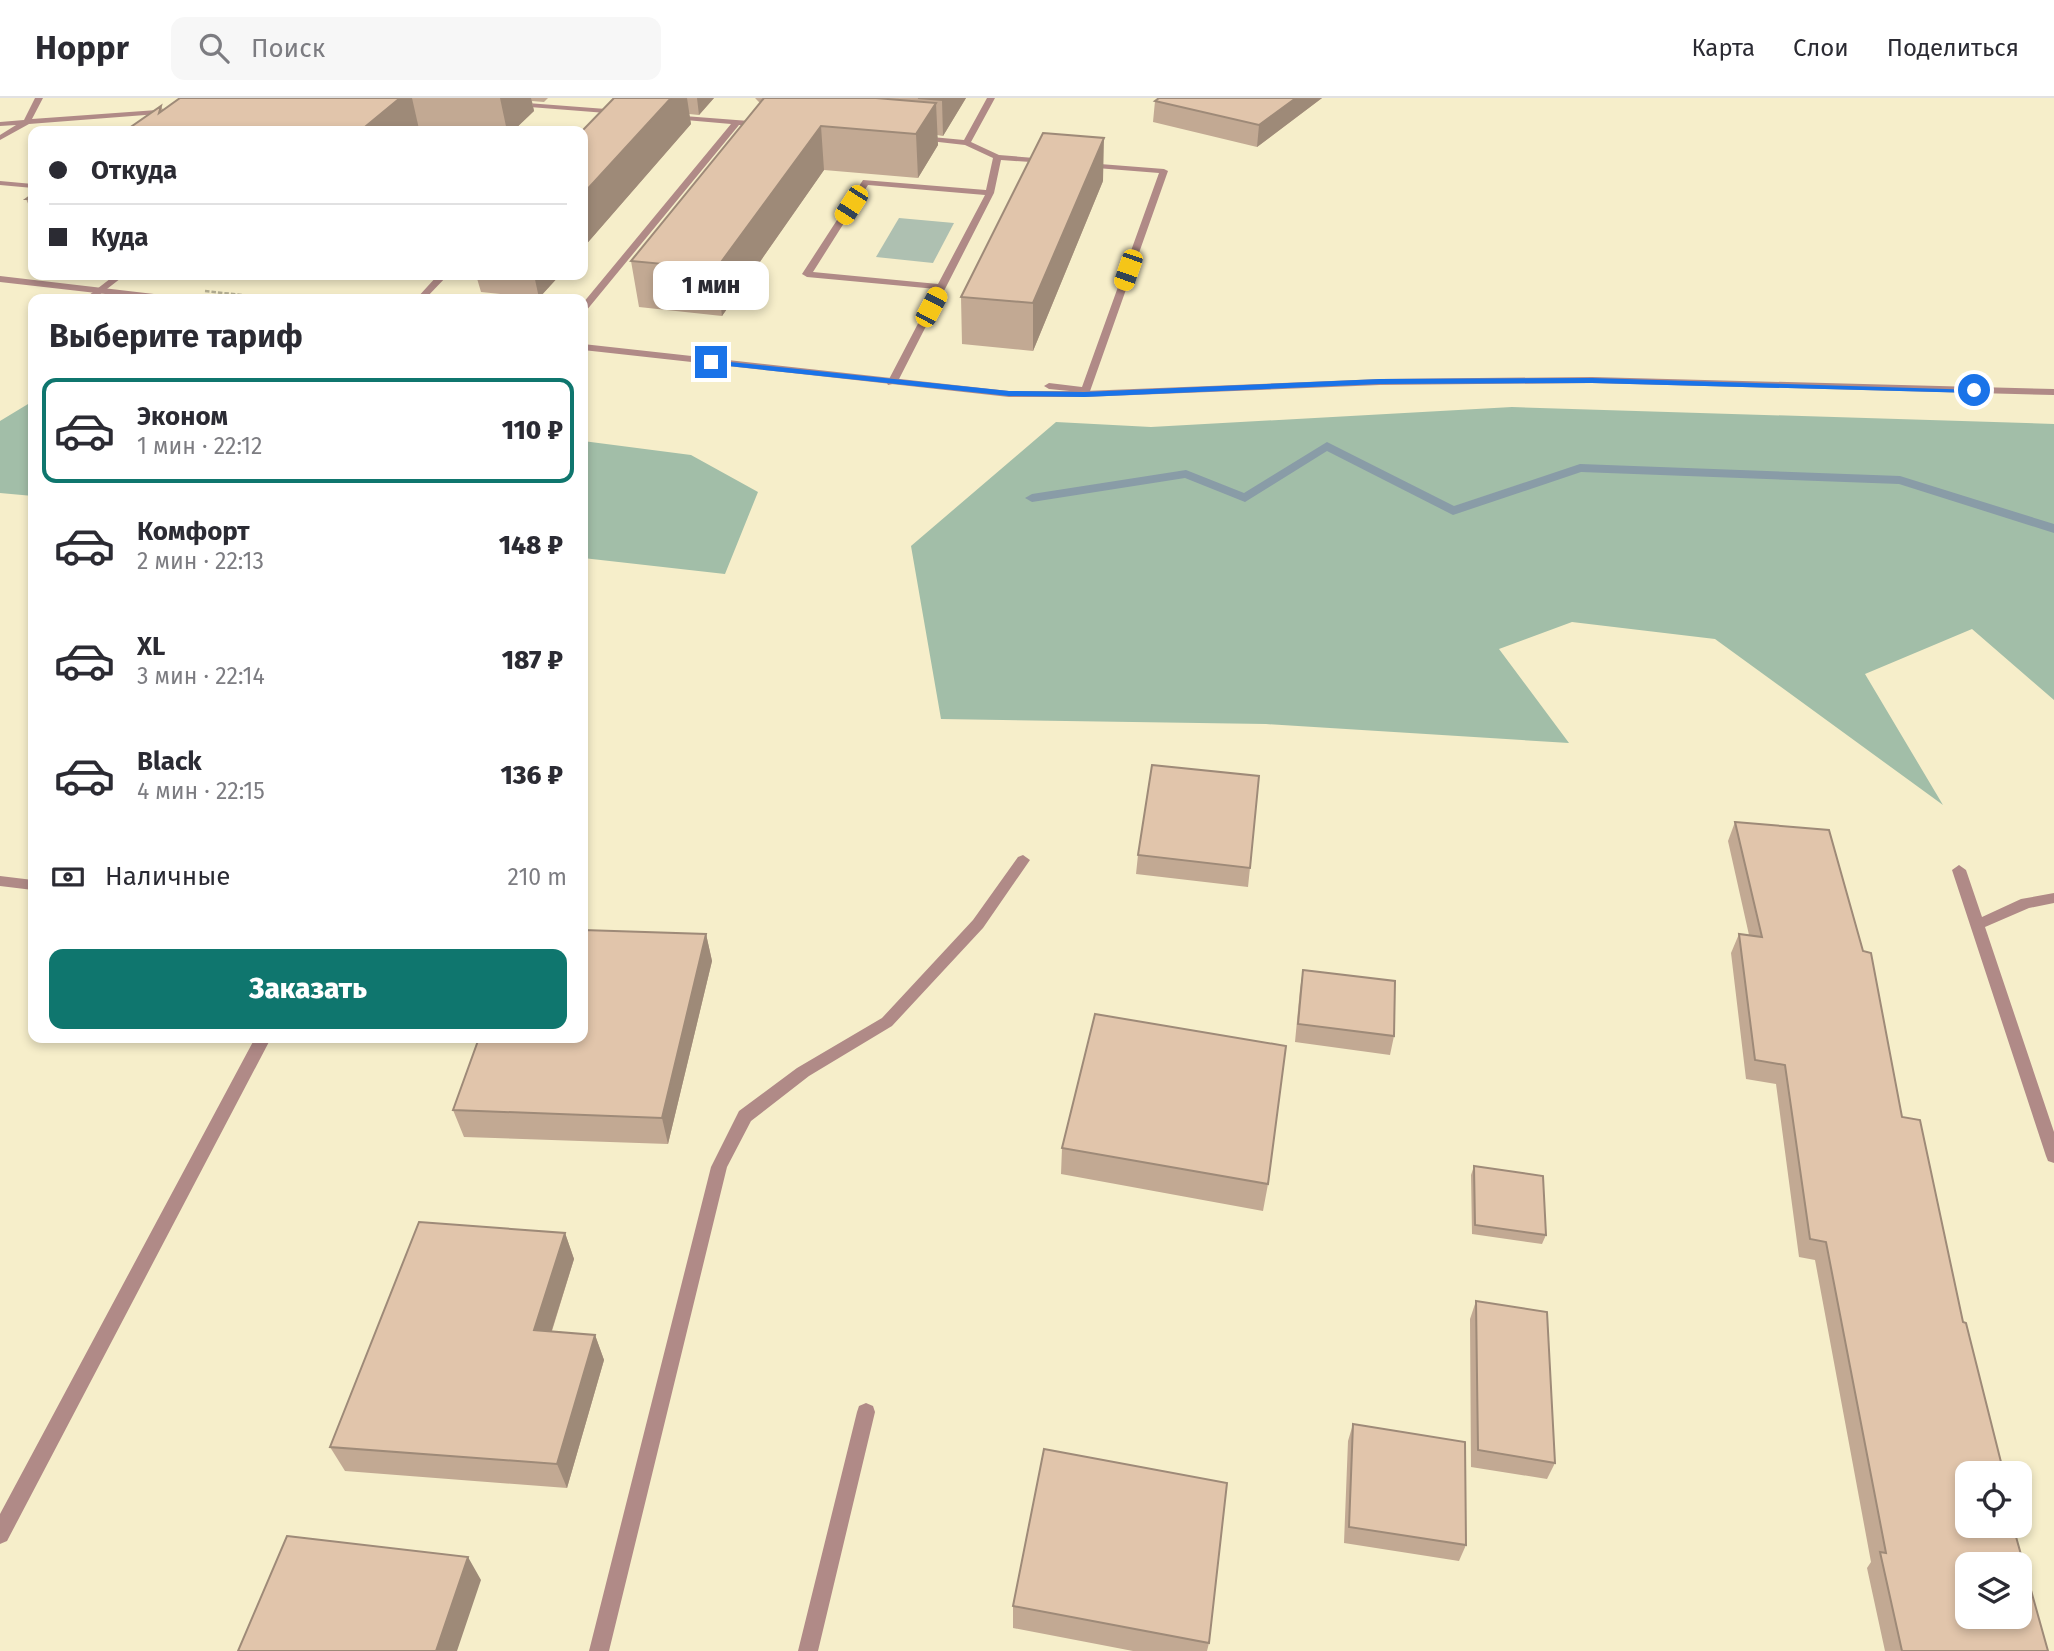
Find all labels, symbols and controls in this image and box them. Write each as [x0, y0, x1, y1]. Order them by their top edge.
search box [171, 17, 661, 80]
text: Hoppr [35, 28, 129, 68]
icon: search [195, 29, 233, 67]
text: Поиск [251, 33, 325, 64]
text: Карта [1691, 34, 1755, 62]
text: Слои [1793, 34, 1849, 62]
text: Поделиться [1887, 34, 2019, 62]
text: Откуда [91, 155, 177, 186]
car [831, 182, 872, 228]
text: Куда [91, 222, 149, 253]
car [1112, 247, 1145, 293]
callout: 1 мин [653, 260, 769, 310]
text: 1 мин [682, 271, 740, 299]
car [912, 284, 951, 330]
text: Выберите тариф [49, 317, 303, 355]
route end [695, 346, 727, 378]
route start [1958, 374, 1990, 406]
icon: car [53, 399, 116, 462]
text: Эконом [137, 401, 228, 432]
text: 110 ₽ [502, 415, 563, 446]
text: 1 мин · 22:12 [137, 432, 262, 460]
icon: car [53, 514, 116, 577]
text: Комфорт [137, 516, 250, 547]
text: 148 ₽ [499, 530, 563, 561]
text: 2 мин · 22:13 [137, 547, 264, 575]
icon: car [53, 629, 116, 692]
text: XL [137, 631, 165, 662]
text: 187 ₽ [502, 645, 563, 676]
text: 3 мин · 22:14 [137, 662, 265, 690]
icon: car [53, 744, 116, 807]
text: Black [137, 746, 202, 777]
text: 136 ₽ [500, 760, 563, 791]
text: 4 мин · 22:15 [137, 777, 265, 805]
icon: cash [49, 858, 87, 896]
text: Наличные [105, 861, 230, 892]
text: 210 m [508, 863, 567, 891]
button: Заказать [49, 949, 567, 1029]
map controls [1955, 1461, 2032, 1629]
button: locate [1955, 1461, 2032, 1538]
button: layers [1955, 1552, 2032, 1629]

